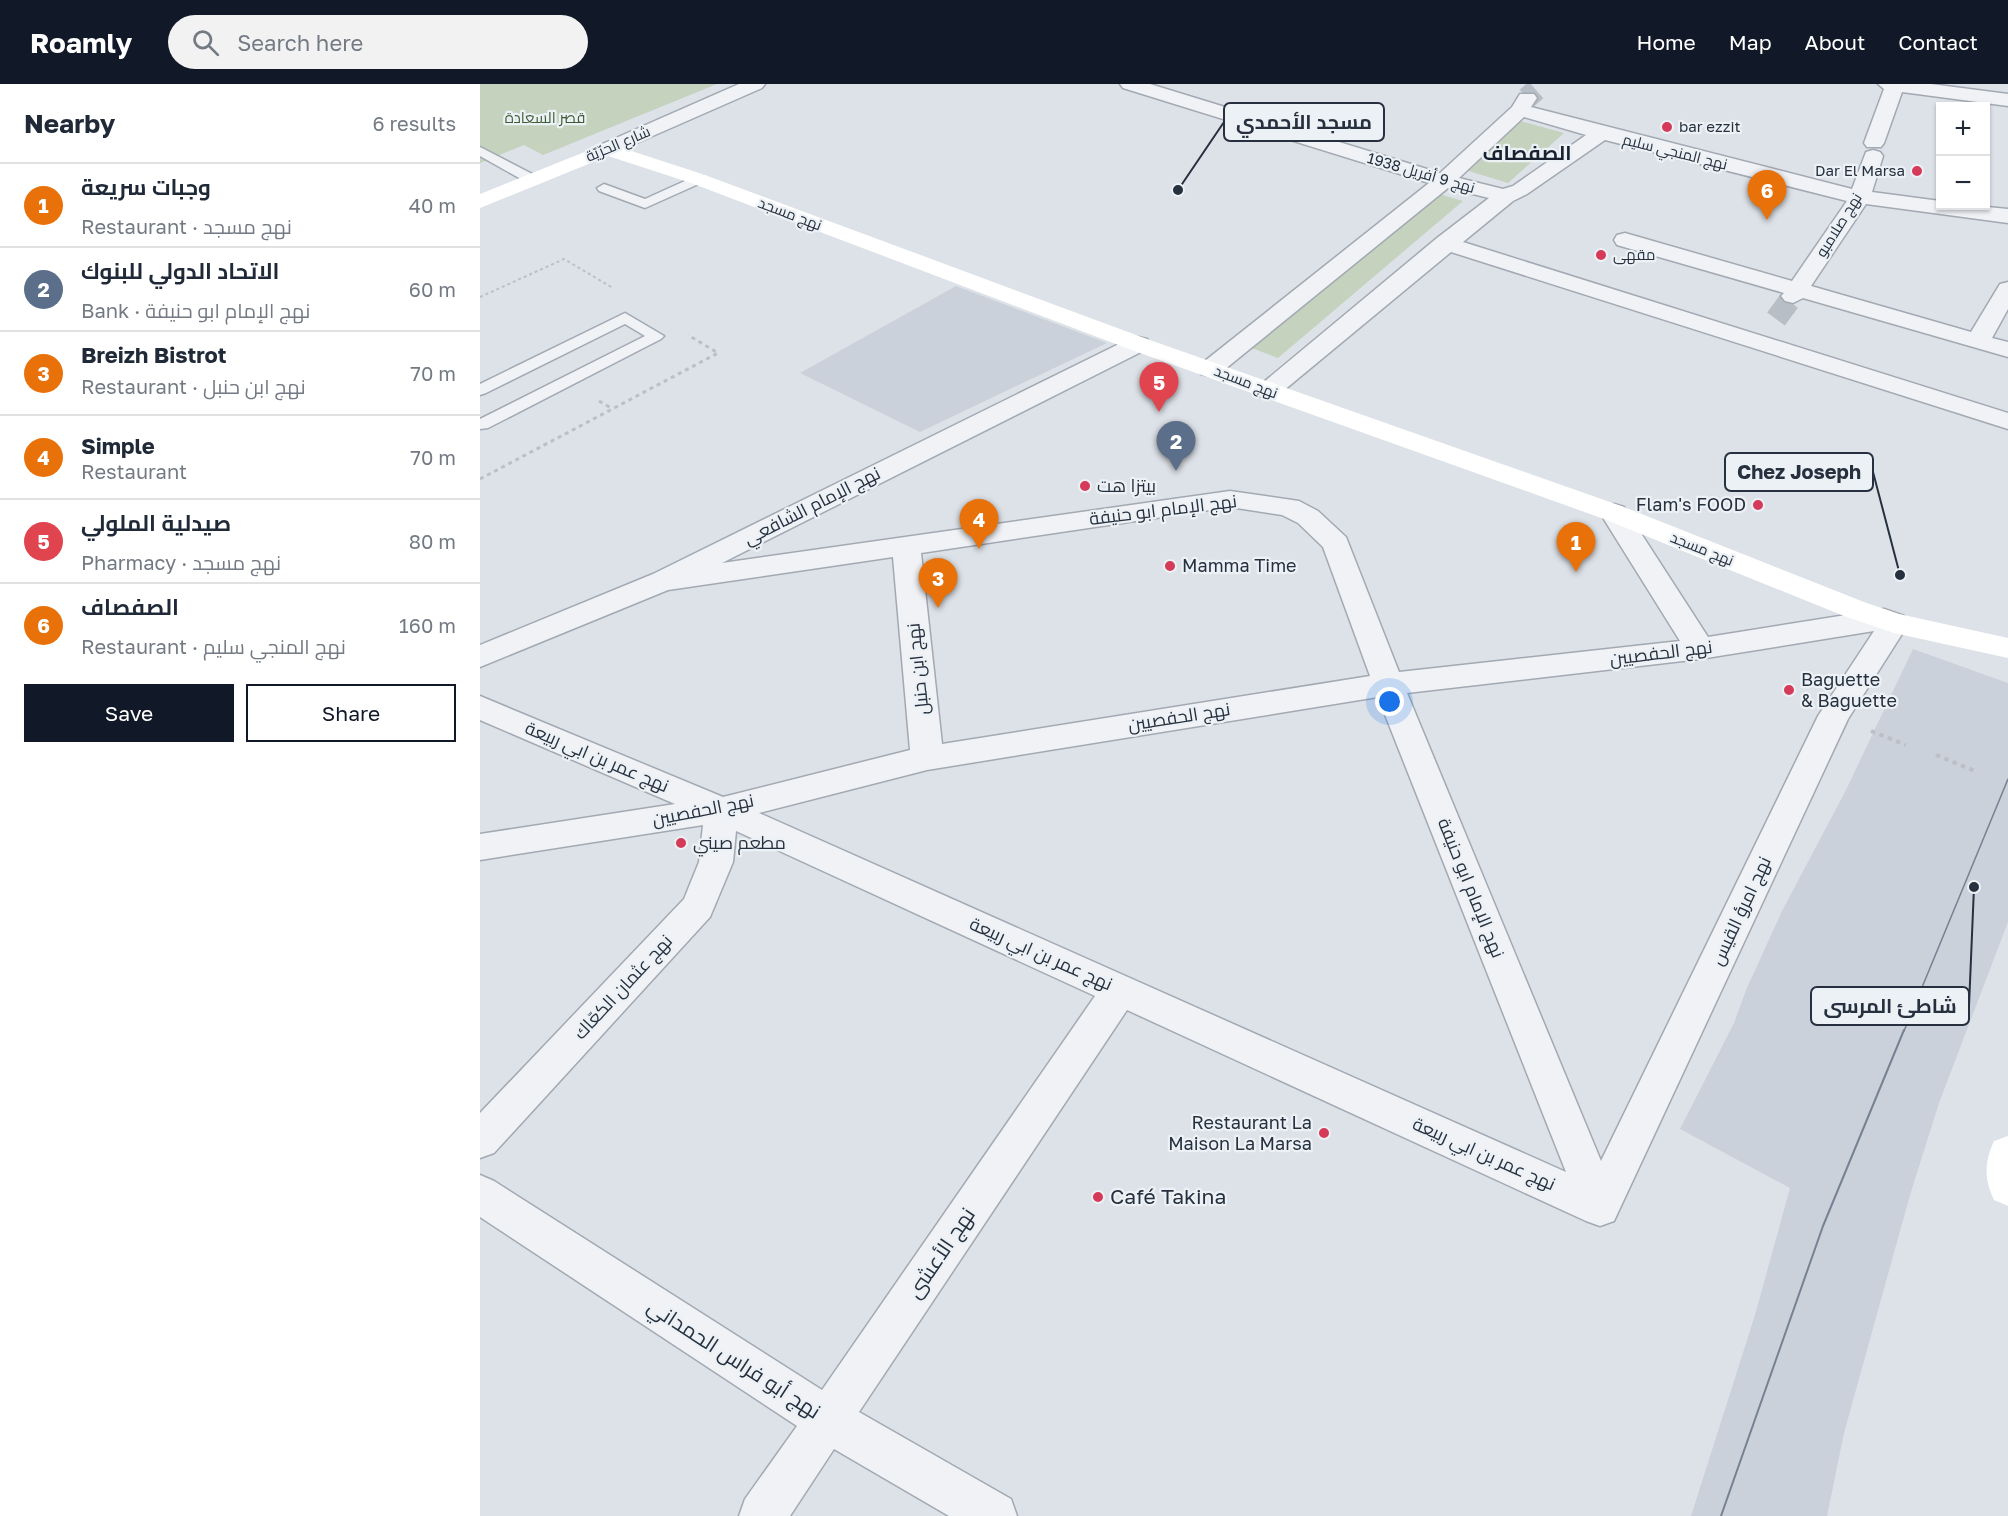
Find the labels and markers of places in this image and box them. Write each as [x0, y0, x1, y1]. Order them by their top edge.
callout: مسجد الأحمدي [1224, 103, 1384, 141]
place label: bar ezzit [1679, 117, 1740, 135]
marker: bar ezzit [1660, 120, 1674, 134]
place label: Dar El Marsa [1815, 161, 1905, 179]
marker: Dar El Marsa [1910, 164, 1924, 178]
pin: 6 [1748, 170, 1786, 220]
place label: مقهى [1613, 245, 1655, 265]
marker: مقهى [1594, 248, 1608, 262]
pin: 5 [1140, 362, 1178, 412]
pin: 2 [1156, 422, 1196, 471]
callout: Chez Joseph [1725, 453, 1873, 491]
place label: بيتزا هت [1097, 474, 1156, 497]
marker: بيتزا هت [1078, 479, 1092, 493]
place label: Flam's FOOD [1636, 493, 1746, 515]
marker: Flam's FOOD [1751, 498, 1765, 512]
pin: 4 [960, 500, 998, 549]
pin: 1 [1556, 522, 1596, 572]
place label: Mamma Time [1182, 554, 1297, 576]
pin: 3 [918, 558, 958, 608]
marker: Mamma Time [1163, 559, 1177, 573]
place label: Baguette & Baguette [1801, 668, 1897, 711]
marker: Baguette & Baguette [1782, 683, 1796, 697]
place label: مطعم صيني [693, 831, 786, 857]
marker: مطعم صيني [674, 836, 688, 850]
callout: شاطئ المرسى [1811, 987, 1969, 1025]
place label: Restaurant La Maison La Marsa [1168, 1111, 1312, 1154]
marker: Restaurant La Maison La Marsa [1317, 1126, 1331, 1140]
place label: Café Takina [1110, 1183, 1226, 1209]
marker: Café Takina [1091, 1190, 1105, 1204]

